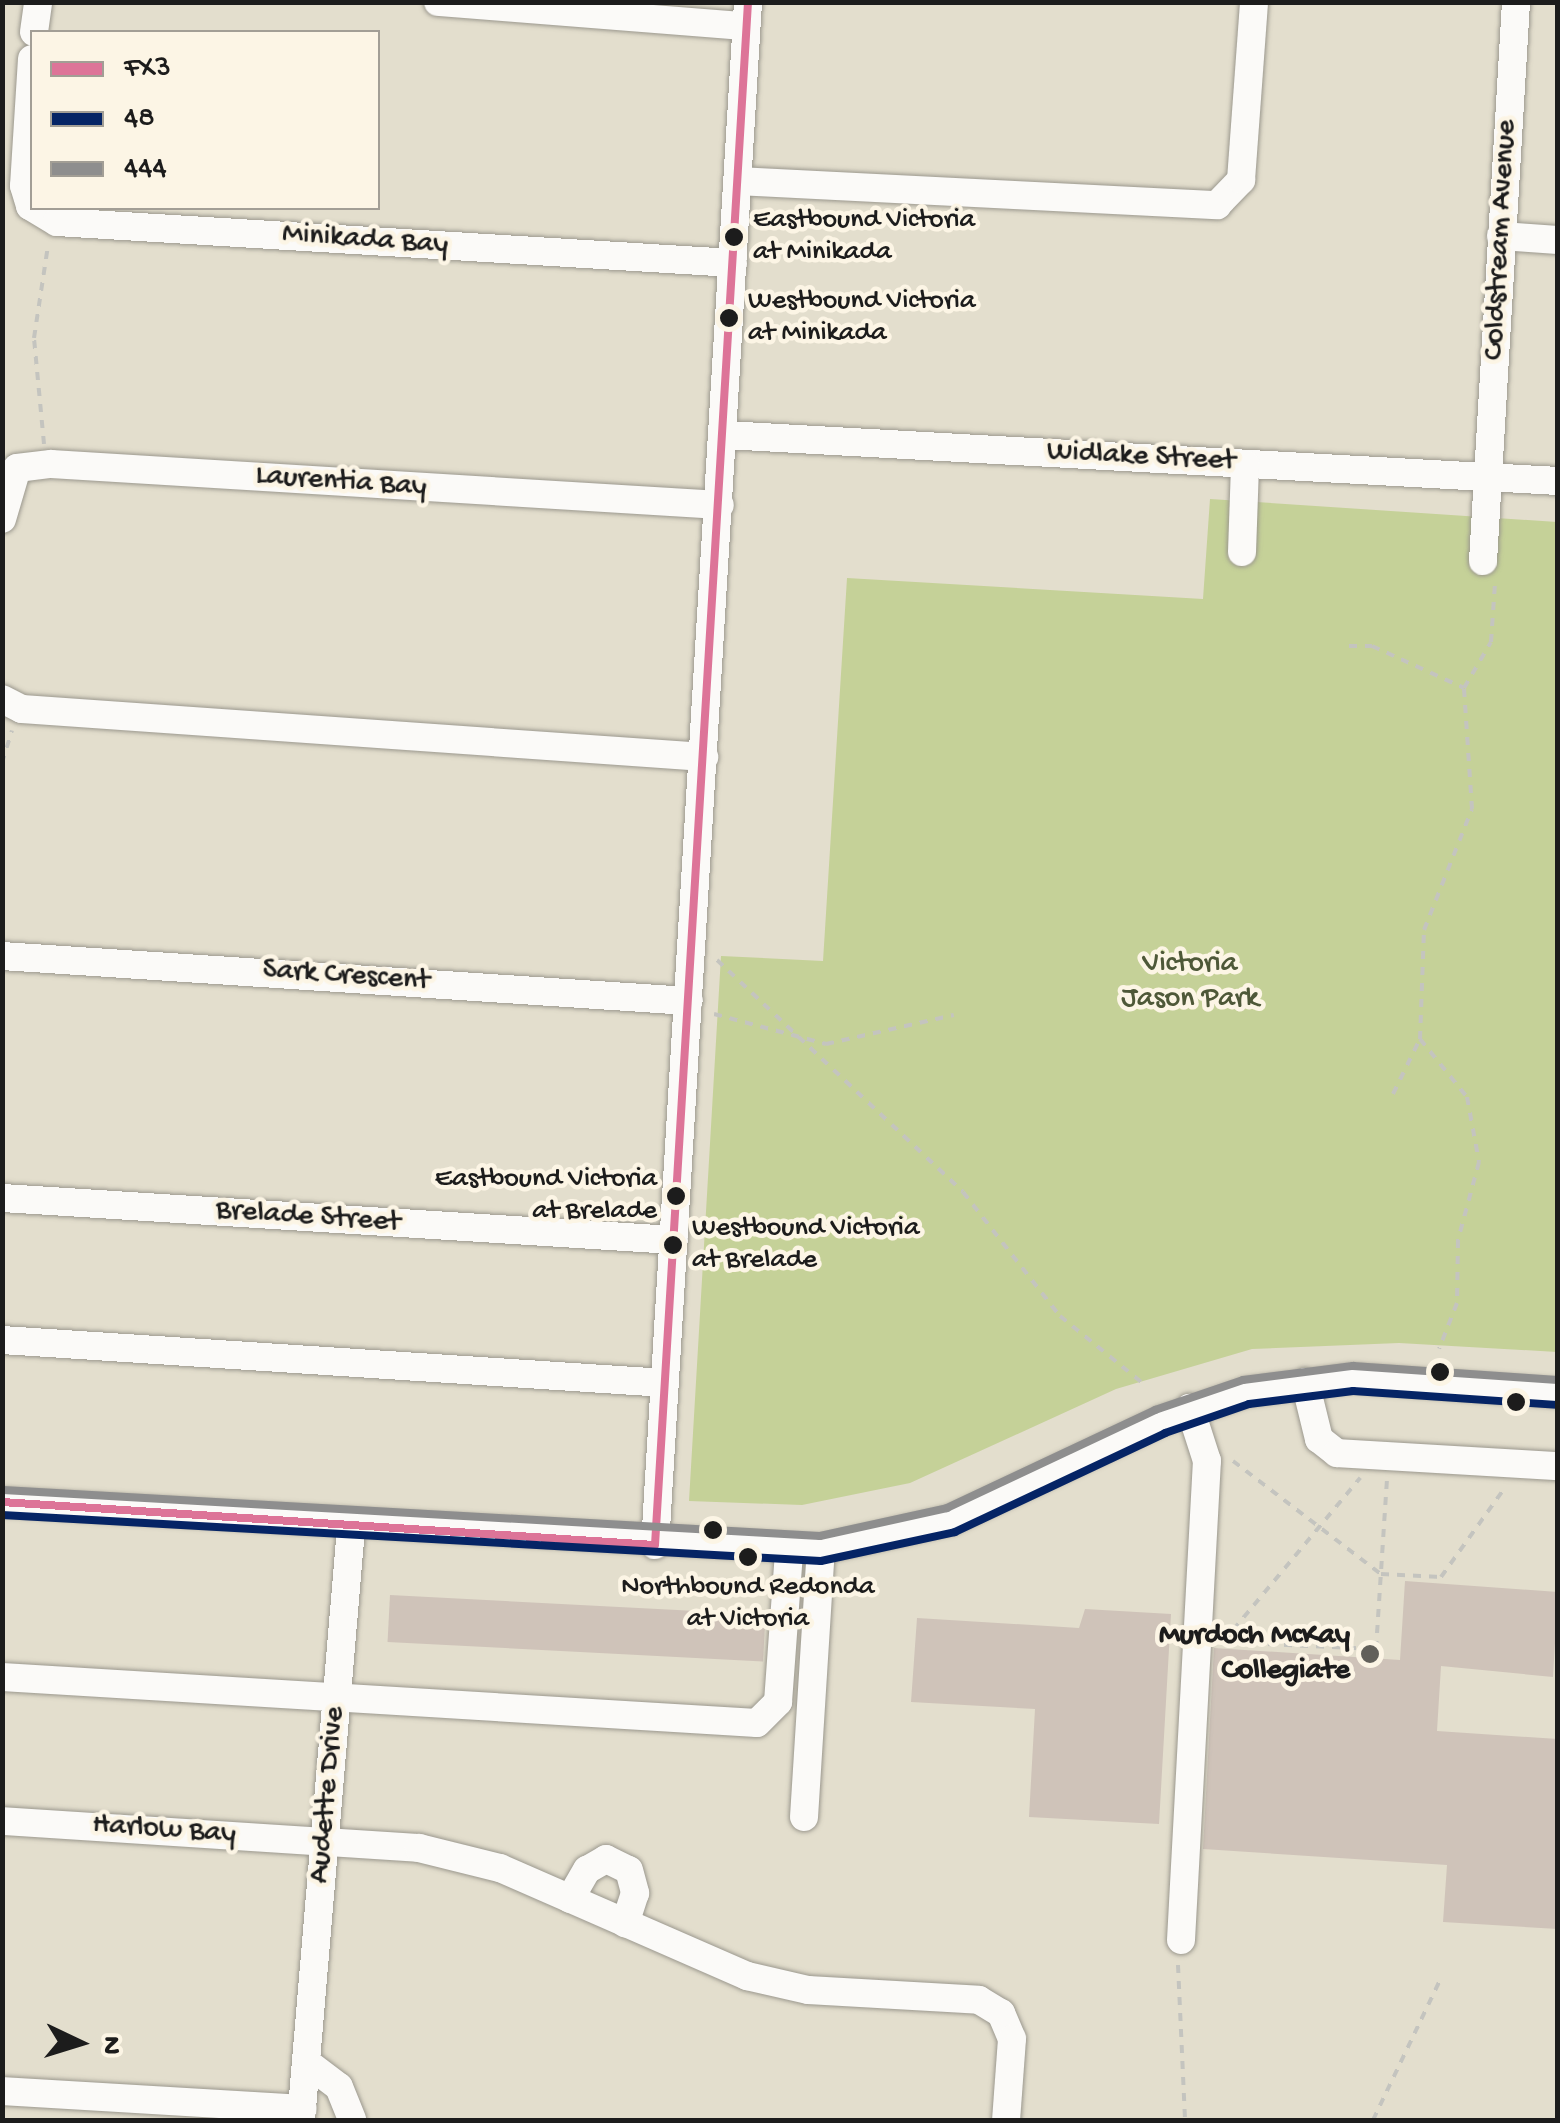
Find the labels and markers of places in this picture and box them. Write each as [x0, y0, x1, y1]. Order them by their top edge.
place label: Eastbound Victoria at Minikada [753, 204, 975, 270]
marker: Eastbound Victoria at Minikada [724, 227, 744, 247]
place label: Westbound Victoria at Minikada [748, 285, 975, 351]
marker: Westbound Victoria at Minikada [719, 308, 739, 328]
place label: Eastbound Victoria at Brelade [435, 1163, 657, 1229]
marker: Eastbound Victoria at Brelade [666, 1186, 686, 1206]
place label: Westbound Victoria at Brelade [692, 1212, 919, 1278]
marker: Westbound Victoria at Brelade [663, 1235, 683, 1255]
unlabelled marker [1430, 1362, 1450, 1382]
unlabelled marker [1506, 1392, 1526, 1412]
unlabelled marker [703, 1520, 723, 1540]
marker: Northbound Redonda at Victoria [738, 1547, 758, 1567]
place label: Northbound Redonda at Victoria [621, 1571, 875, 1637]
place label: Murdoch McKay Collegiate [1159, 1619, 1350, 1690]
marker: Murdoch McKay Collegiate [1359, 1643, 1381, 1665]

